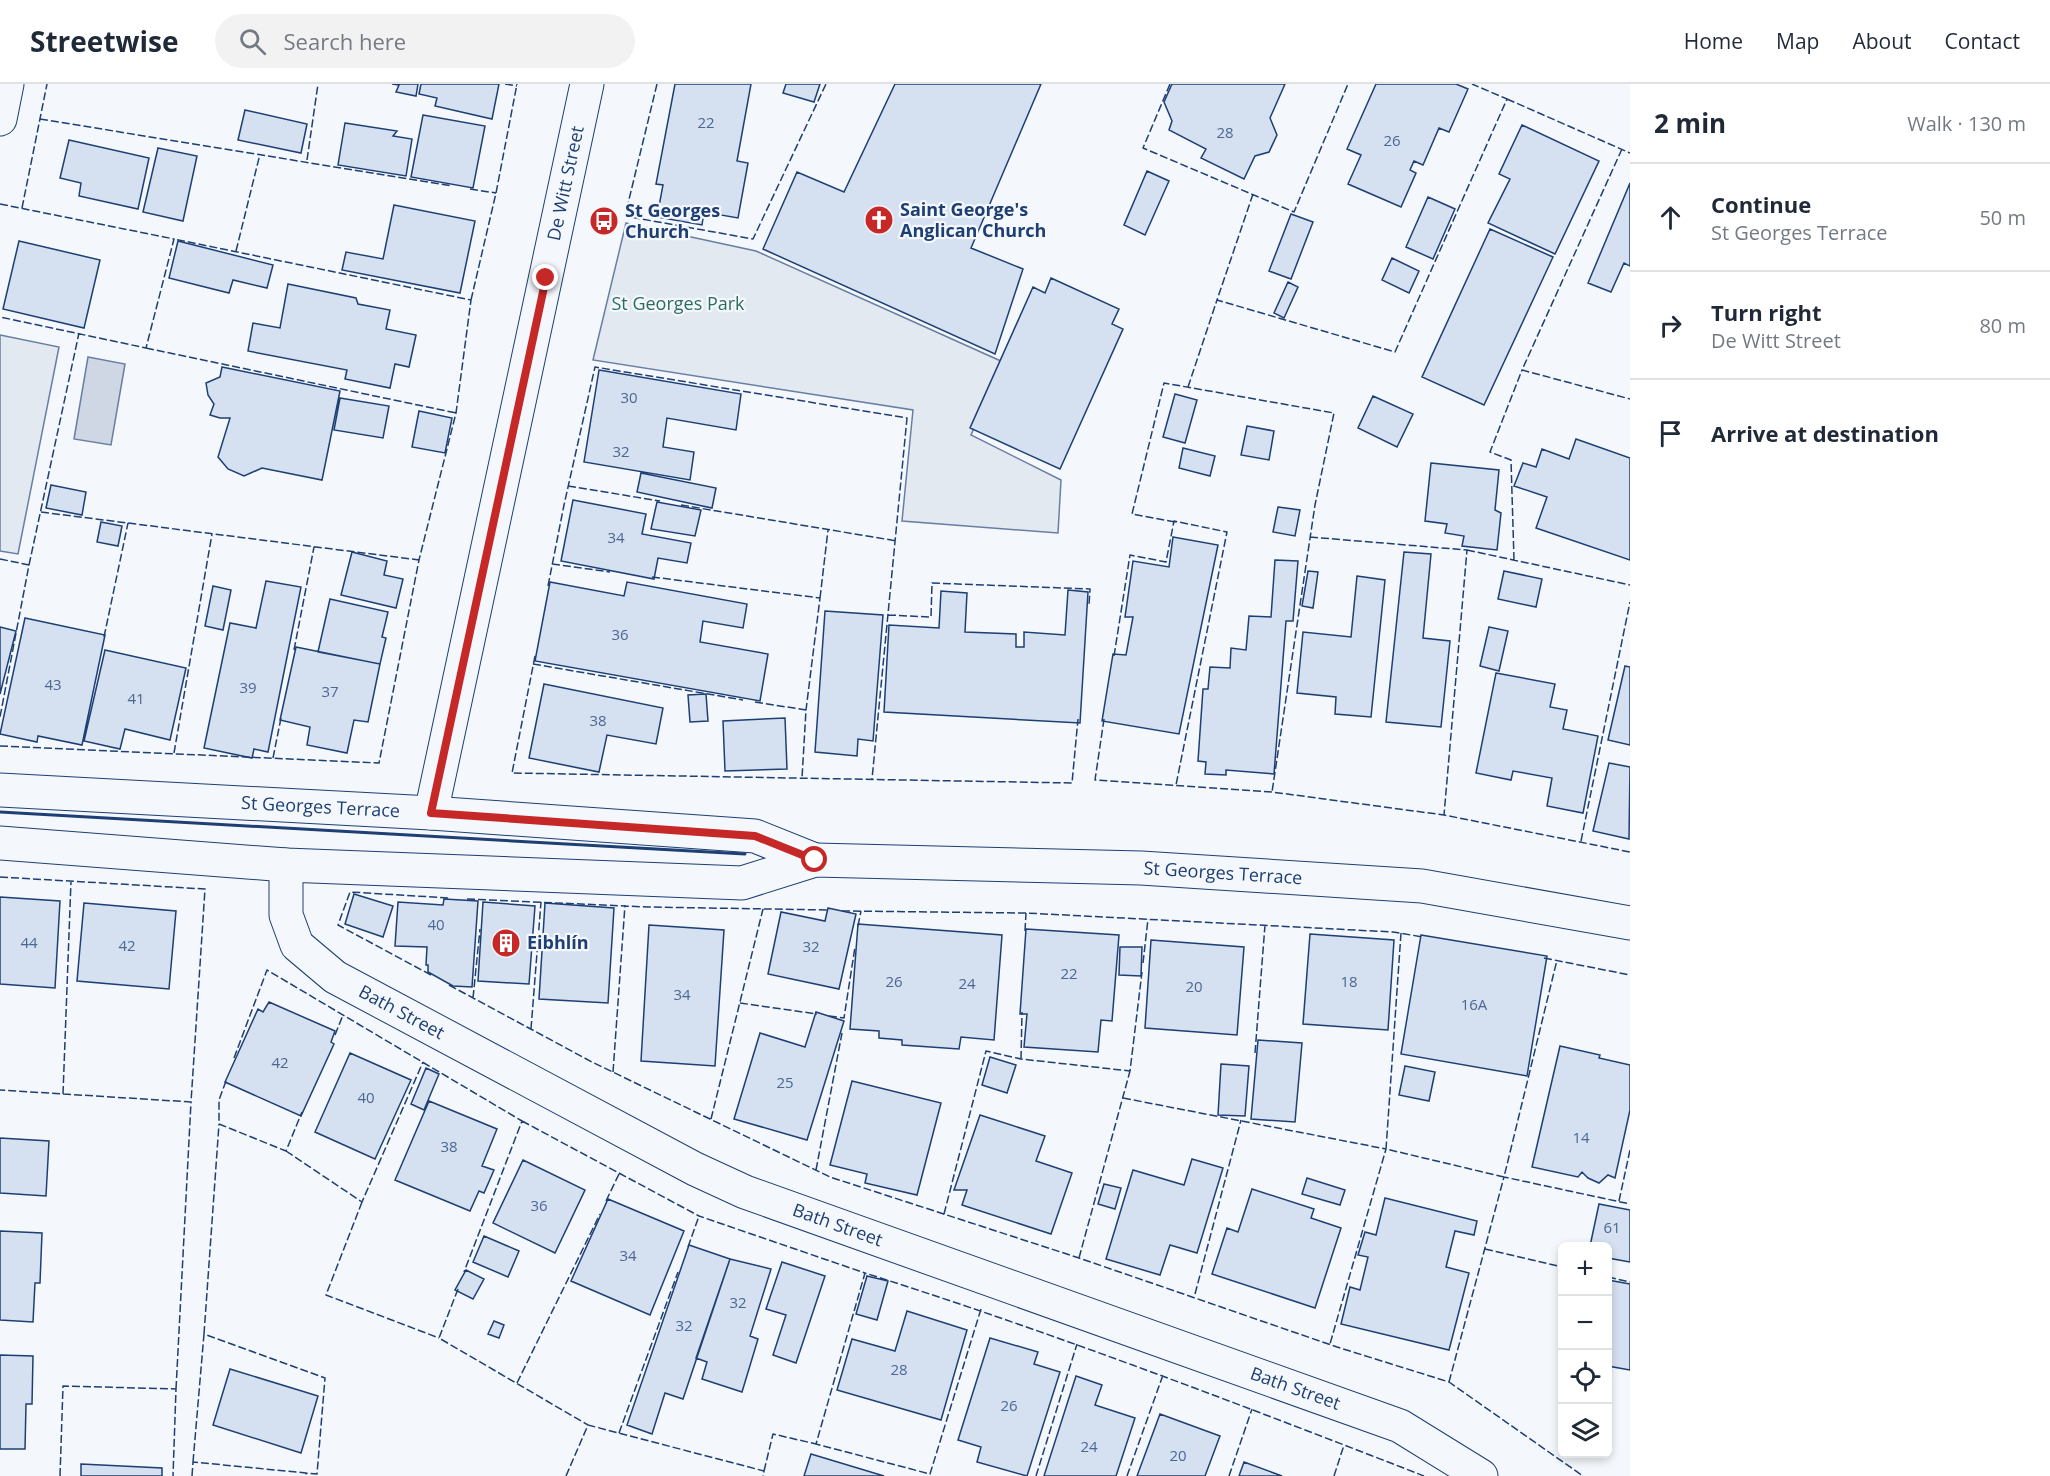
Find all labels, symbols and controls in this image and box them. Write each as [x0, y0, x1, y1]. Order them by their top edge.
search box [215, 14, 635, 68]
text: Streetwise [30, 22, 179, 60]
icon: search [236, 25, 269, 58]
text: Search here [284, 26, 406, 56]
text: Home [1684, 27, 1743, 55]
text: Map [1776, 27, 1819, 55]
text: About [1852, 27, 1912, 55]
text: Contact [1945, 27, 2020, 55]
text: 2 min [1654, 105, 1726, 141]
text: Walk · 130 m [1907, 110, 2026, 137]
house number: 22 [697, 112, 715, 132]
house number: 28 [1216, 122, 1234, 142]
street label: De Witt Street [541, 123, 589, 243]
house number: 26 [1383, 130, 1401, 150]
text: Continue [1711, 189, 1811, 219]
place label: Saint George's Anglican Church [900, 197, 1046, 242]
place label: St Georges Church [625, 198, 720, 243]
icon: ahead [1654, 201, 1687, 234]
church icon: Saint George's Anglican Church [863, 204, 895, 236]
text: 50 m [1979, 204, 2026, 231]
bus stop icon: St Georges Church [588, 205, 620, 237]
text: St Georges Terrace [1711, 219, 1888, 246]
route end [532, 264, 558, 290]
park label: St Georges Park [611, 291, 745, 315]
text: Turn right [1711, 297, 1822, 327]
icon: right [1654, 309, 1687, 342]
text: 80 m [1979, 312, 2026, 339]
text: De Witt Street [1711, 327, 1841, 354]
house number: 30 [620, 387, 638, 407]
icon: arrive [1654, 417, 1687, 450]
text: Arrive at destination [1711, 418, 1939, 448]
house number: 32 [612, 441, 630, 461]
house number: 34 [607, 527, 625, 547]
house number: 36 [611, 624, 629, 644]
house number: 43 [44, 674, 62, 694]
house number: 39 [239, 677, 257, 697]
house number: 37 [321, 681, 339, 701]
house number: 41 [127, 688, 145, 708]
house number: 38 [589, 710, 607, 730]
street label: St Georges Terrace [241, 790, 401, 822]
route start [801, 846, 827, 872]
street label: St Georges Terrace [1143, 855, 1303, 889]
house number: 40 [427, 914, 445, 934]
building icon: Eibhlín [490, 927, 522, 959]
place label: Eibhlín [527, 930, 589, 954]
house number: 44 [20, 932, 38, 952]
house number: 42 [118, 935, 136, 955]
house number: 32 [802, 936, 820, 956]
house number: 22 [1060, 963, 1078, 983]
house number: 26 [885, 971, 903, 991]
house number: 18 [1340, 971, 1358, 991]
house number: 24 [958, 973, 976, 993]
house number: 20 [1185, 976, 1203, 996]
street label: Bath Street [355, 979, 449, 1044]
house number: 34 [673, 984, 691, 1004]
house number: 16A [1461, 994, 1488, 1014]
house number: 42 [271, 1052, 289, 1072]
house number: 25 [776, 1072, 794, 1092]
house number: 40 [357, 1087, 375, 1107]
house number: 14 [1572, 1127, 1590, 1147]
house number: 38 [440, 1136, 458, 1156]
house number: 36 [530, 1195, 548, 1215]
street label: Bath Street [790, 1197, 886, 1251]
house number: 61 [1603, 1217, 1621, 1237]
map controls [1558, 1242, 1612, 1458]
button: + [1558, 1242, 1612, 1296]
house number: 34 [619, 1245, 637, 1265]
house number: 32 [729, 1292, 747, 1312]
button: − [1558, 1296, 1612, 1350]
house number: 32 [675, 1315, 693, 1335]
button: locate [1558, 1350, 1612, 1404]
house number: 28 [890, 1359, 908, 1379]
street label: Bath Street [1247, 1361, 1344, 1415]
house number: 26 [1000, 1395, 1018, 1415]
button: layers [1558, 1404, 1612, 1458]
house number: 24 [1080, 1436, 1098, 1456]
house number: 20 [1169, 1445, 1187, 1465]

